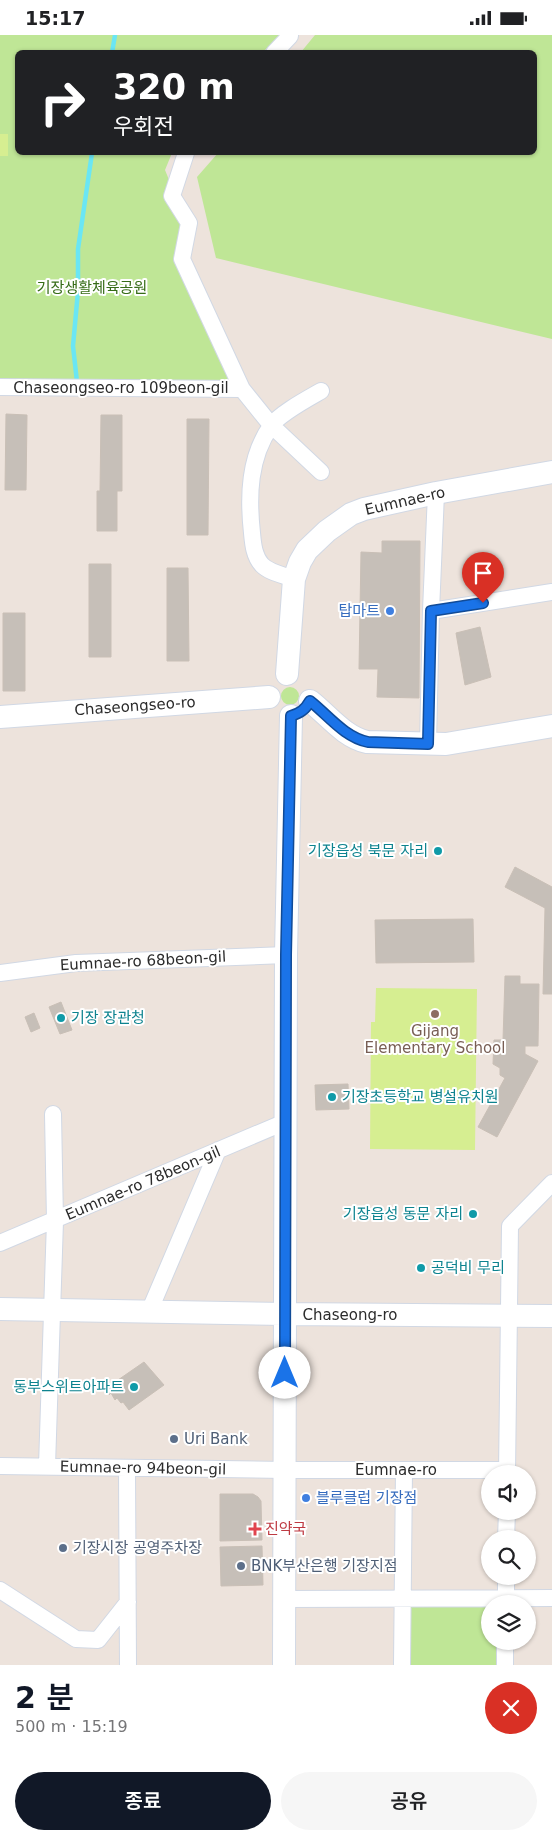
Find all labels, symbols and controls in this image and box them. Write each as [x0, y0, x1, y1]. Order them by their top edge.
text: 15:17 [25, 7, 85, 29]
text: 320 m [113, 67, 235, 107]
icon: right [30, 70, 95, 135]
text: 우회전 [113, 114, 174, 139]
park label: 기장생활체육공원 [37, 279, 147, 297]
street label: Chaseongseo-ro 109beon-gil [13, 379, 229, 397]
street label: Eumnae-ro [363, 483, 447, 519]
pin [462, 552, 504, 603]
icon: arrive [469, 559, 497, 587]
place label: 탑마트 [339, 602, 380, 620]
marker: 탑마트 [384, 605, 396, 617]
street label: Chaseongseo-ro [74, 693, 196, 719]
place label: 기장읍성 북문 자리 [308, 842, 428, 860]
marker: 기장읍성 북문 자리 [432, 845, 444, 857]
street label: Eumnae-ro 68beon-gil [59, 948, 227, 974]
marker: Gijang Elementary School [429, 1008, 441, 1020]
place label: 기장 장관청 [71, 1009, 145, 1027]
marker: 기장 장관청 [55, 1012, 67, 1024]
place label: Gijang Elementary School [365, 1022, 505, 1057]
place label: 기장초등학교 병설유치원 [342, 1088, 499, 1106]
marker: 기장초등학교 병설유치원 [326, 1091, 338, 1103]
street label: Eumnae-ro 78beon-gil [63, 1142, 223, 1224]
place label: 기장읍성 동문 자리 [343, 1205, 463, 1223]
marker: 기장읍성 동문 자리 [467, 1208, 479, 1220]
place label: 공덕비 무리 [431, 1259, 505, 1277]
marker: 공덕비 무리 [415, 1262, 427, 1274]
street label: Chaseong-ro [303, 1306, 397, 1324]
position arrow [258, 1346, 310, 1398]
place label: 동부스위트아파트 [14, 1378, 124, 1396]
marker: 동부스위트아파트 [128, 1381, 140, 1393]
place label: Uri Bank [184, 1430, 248, 1448]
marker: Uri Bank [168, 1433, 180, 1445]
street label: Eumnae-ro 94beon-gil [60, 1458, 226, 1478]
street label: Eumnae-ro [355, 1461, 437, 1479]
map controls [481, 1465, 536, 1650]
button: sound [481, 1465, 536, 1520]
place label: 블루클럽 기장점 [316, 1489, 417, 1507]
marker: 블루클럽 기장점 [300, 1492, 312, 1504]
place label: 진약국 [265, 1520, 306, 1538]
marker: 진약국 [249, 1523, 261, 1535]
button: search [481, 1530, 536, 1585]
place label: 기장시장 공영주차장 [73, 1539, 202, 1557]
marker: 기장시장 공영주차장 [57, 1542, 69, 1554]
place label: BNK부산은행 기장지점 [251, 1557, 398, 1575]
marker: BNK부산은행 기장지점 [235, 1560, 247, 1572]
button: layers [481, 1595, 536, 1650]
text: 2 분 [15, 1680, 74, 1715]
button: close [485, 1682, 537, 1734]
text: 500 m · 15:19 [15, 1717, 128, 1736]
button: 종료 [15, 1772, 271, 1830]
button: 공유 [281, 1772, 537, 1830]

